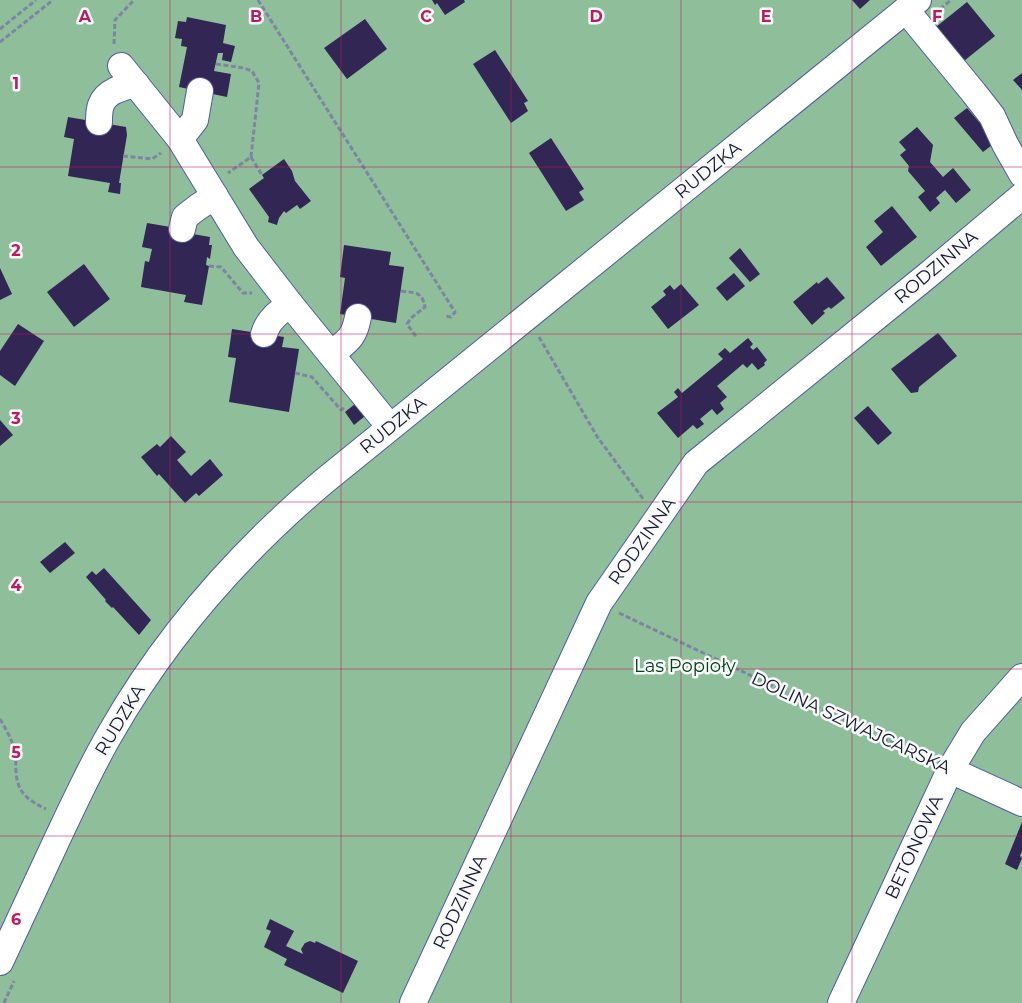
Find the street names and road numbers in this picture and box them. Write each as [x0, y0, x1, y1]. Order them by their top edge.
street label: RUDZKA [670, 137, 746, 203]
street label: RODZINNA [890, 226, 982, 308]
street label: RUDZKA [355, 392, 431, 458]
street label: RODZINNA [604, 493, 680, 589]
street label: DOLINA SZWAJCARSKA [748, 667, 954, 779]
street label: RUDZKA [90, 680, 150, 759]
street label: BETONOWA [880, 791, 948, 903]
street label: RODZINNA [428, 851, 492, 953]

